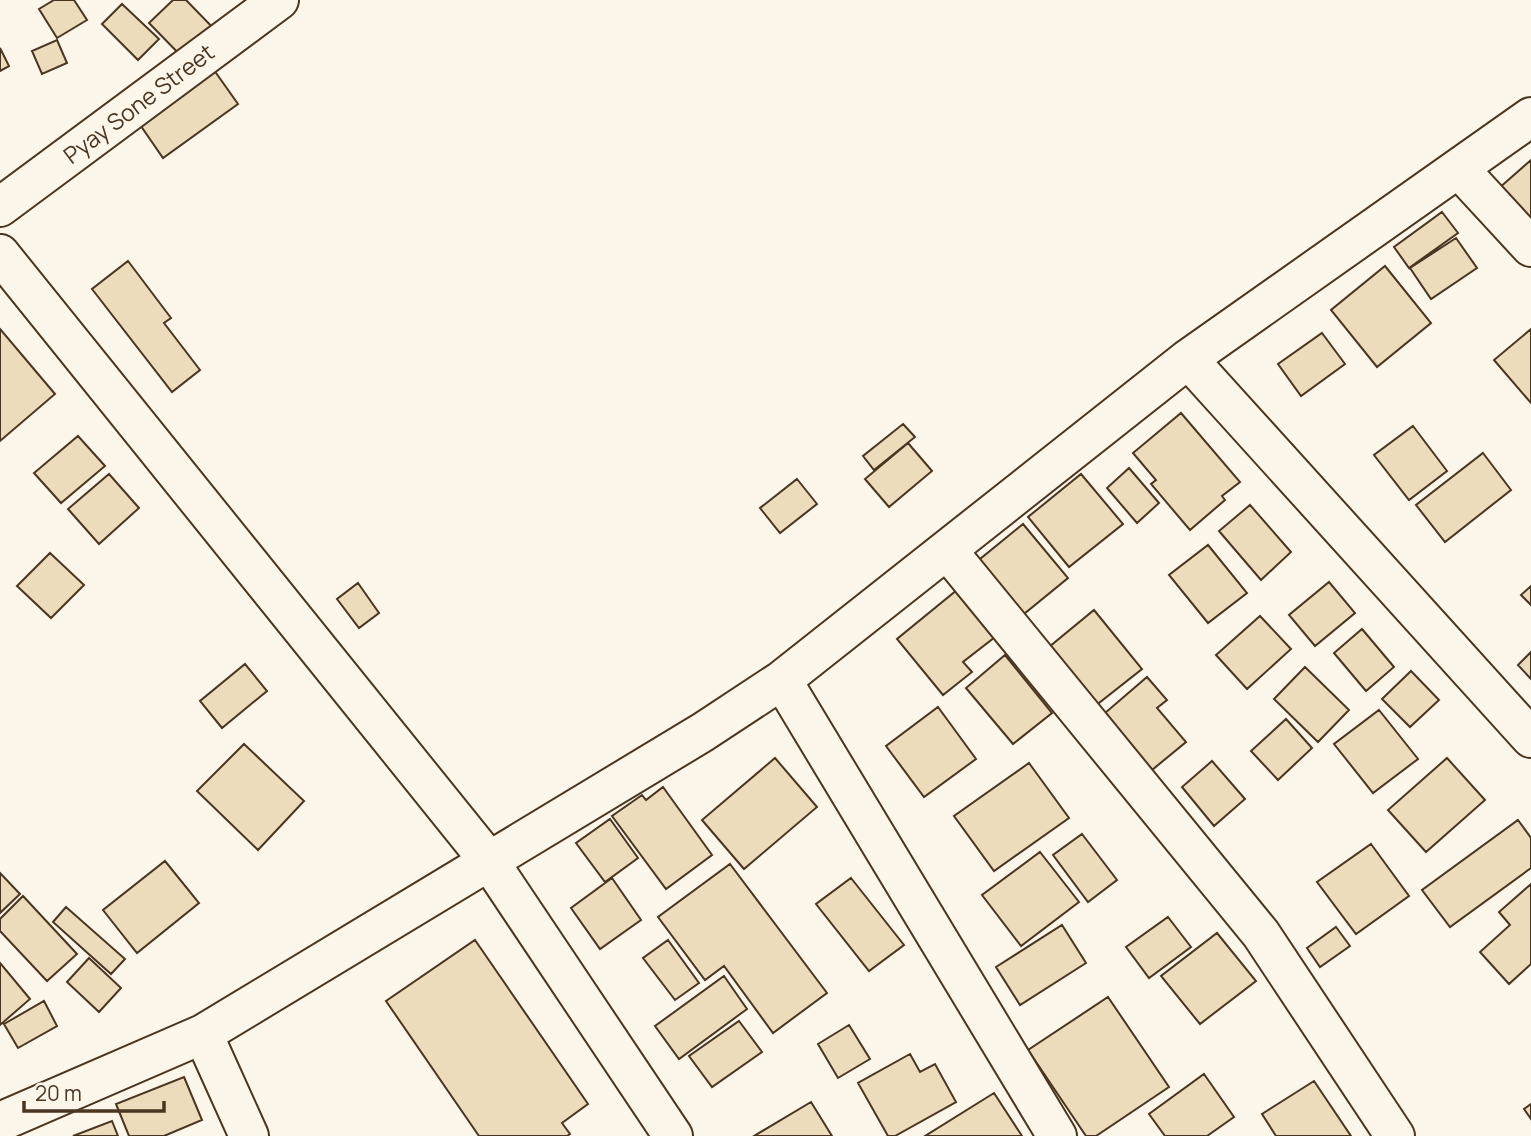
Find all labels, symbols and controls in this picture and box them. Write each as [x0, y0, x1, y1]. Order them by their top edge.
street label: Pyay Sone Street [56, 36, 220, 171]
scale bar [24, 1070, 164, 1114]
text: 20 m [35, 1079, 82, 1107]

